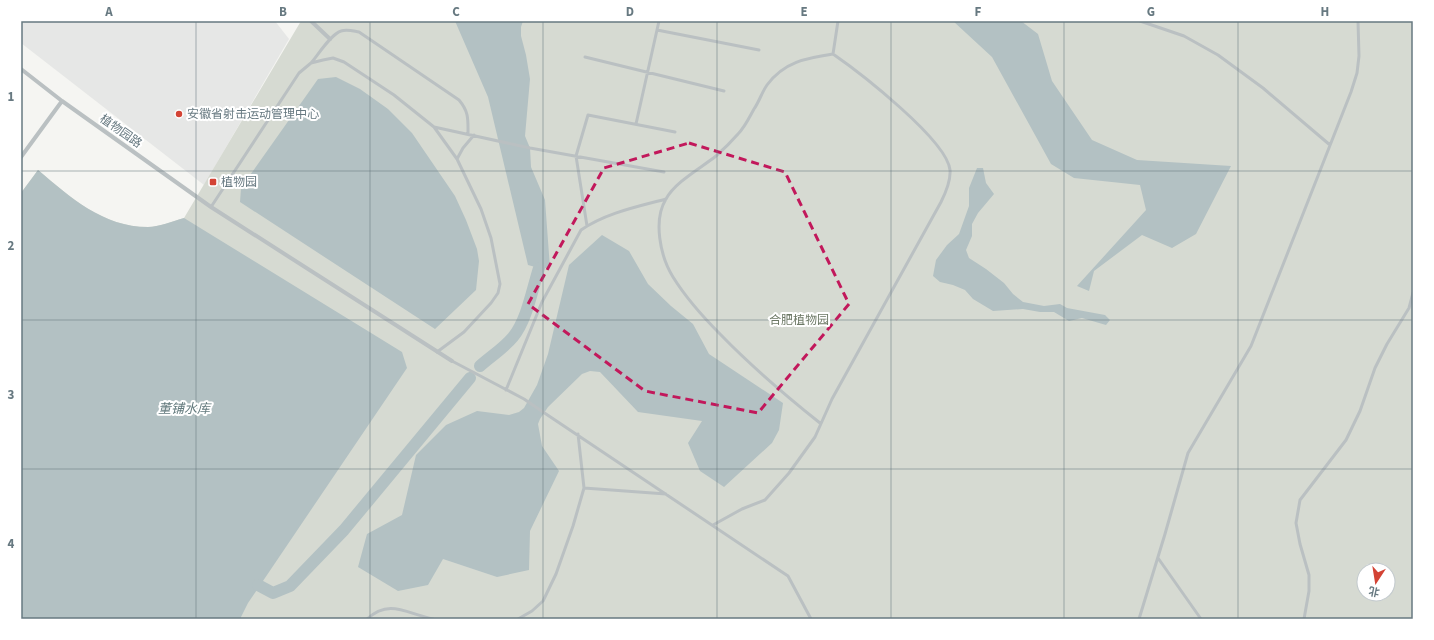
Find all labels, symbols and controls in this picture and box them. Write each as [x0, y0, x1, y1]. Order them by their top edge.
text: A [104, 3, 113, 21]
text: B [279, 3, 287, 21]
text: C [452, 3, 460, 21]
text: D [626, 3, 634, 21]
text: E [800, 3, 808, 21]
text: F [975, 3, 982, 21]
text: G [1147, 3, 1155, 21]
text: H [1321, 3, 1329, 21]
text: 1 [8, 88, 15, 106]
place label: 安徽省射击运动管理中心 [187, 106, 319, 123]
marker: 安徽省射击运动管理中心 [174, 109, 184, 119]
street label: 植物园路 [96, 111, 145, 152]
place label: 植物园 [221, 174, 257, 191]
marker: 植物园 [208, 177, 218, 187]
text: 2 [8, 237, 15, 255]
park label: 合肥植物园 [769, 312, 829, 329]
text: 3 [8, 386, 15, 404]
water label: 董铺水库 [158, 400, 212, 418]
text: 4 [8, 535, 15, 553]
north arrow [1356, 562, 1396, 602]
text: 北 [1367, 583, 1381, 600]

